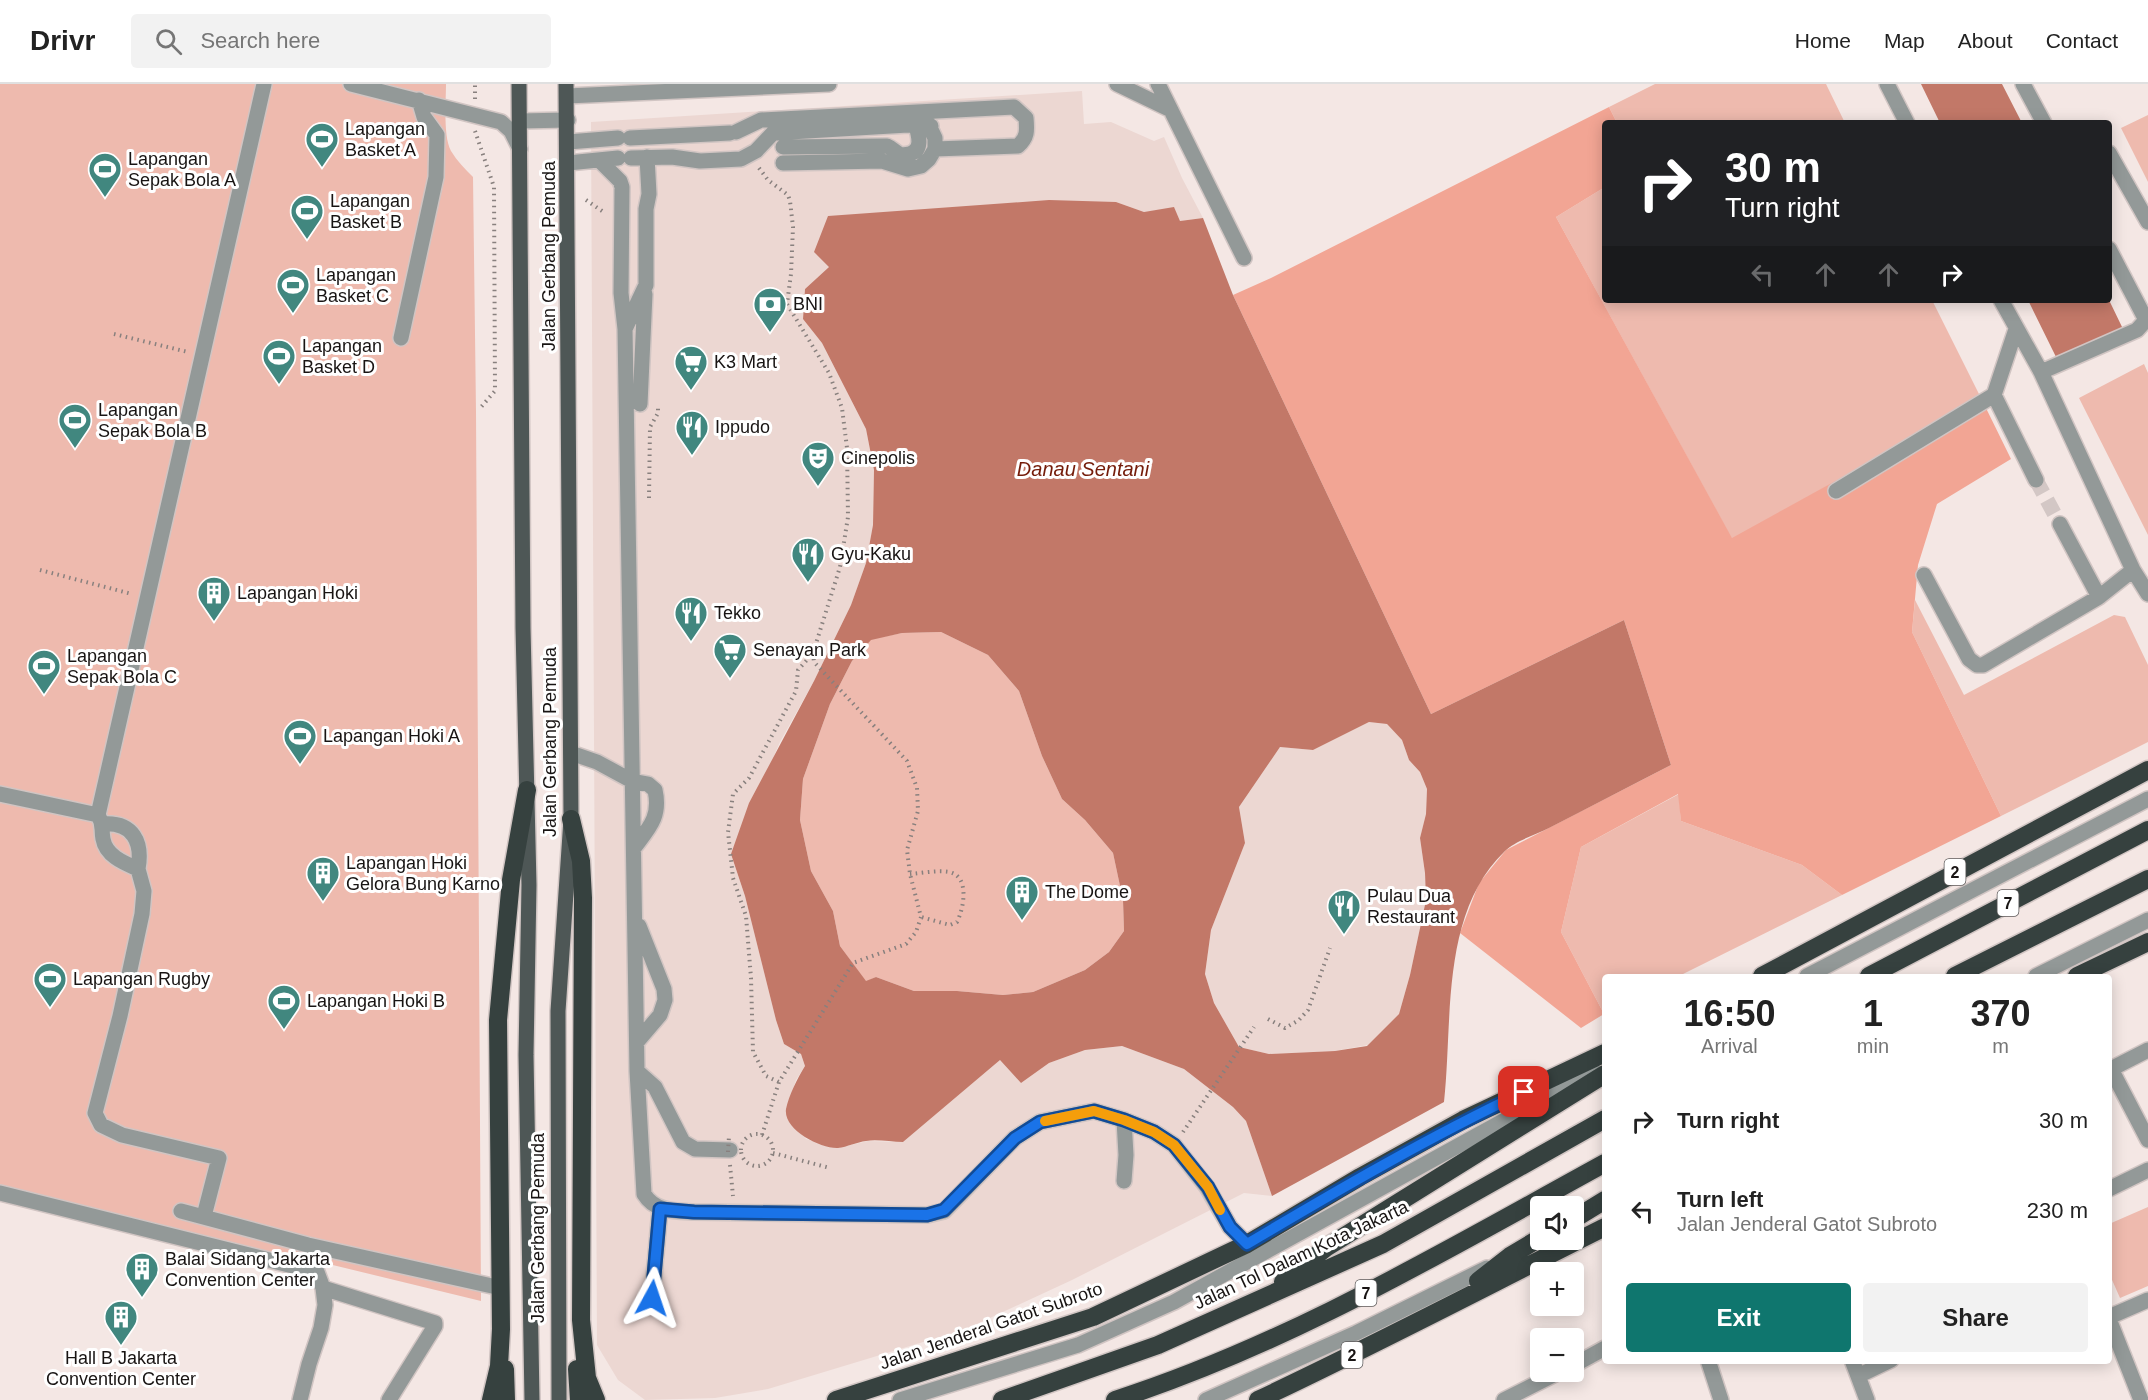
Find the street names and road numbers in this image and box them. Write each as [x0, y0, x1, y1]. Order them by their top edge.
street label: Jalan Gerbang Pemuda [539, 160, 559, 351]
street label: Jalan Gerbang Pemuda [540, 646, 560, 837]
road number: 2 [1944, 859, 1966, 885]
road number: 7 [1998, 890, 2018, 916]
street label: Jalan Gerbang Pemuda [528, 1132, 548, 1323]
street label: Jalan Tol Dalam Kota Jakarta [1191, 1196, 1412, 1313]
street label: Jalan Jenderal Gatot Subroto [877, 1278, 1105, 1374]
road number: 7 [1356, 1280, 1376, 1306]
road number: 2 [1342, 1342, 1362, 1368]

